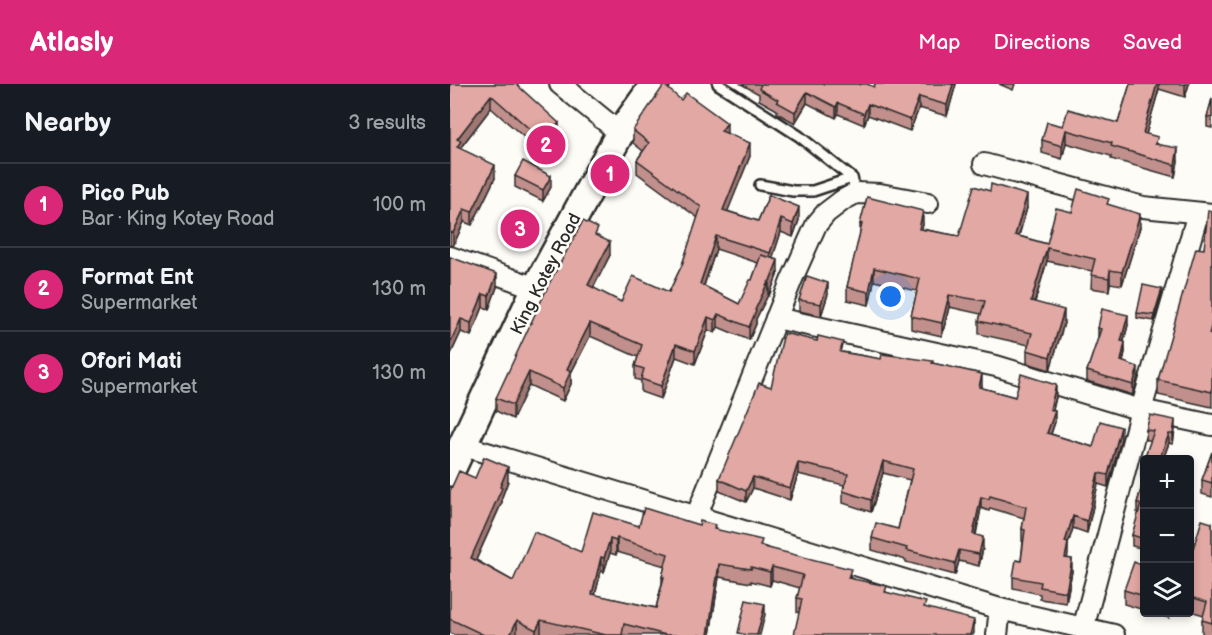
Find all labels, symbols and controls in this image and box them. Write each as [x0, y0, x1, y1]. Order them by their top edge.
text: Atlasly [30, 26, 113, 59]
text: Map [918, 30, 961, 55]
text: Directions [994, 30, 1090, 55]
text: Saved [1123, 30, 1182, 55]
text: Nearby [24, 108, 111, 139]
text: 3 results [348, 111, 426, 135]
pin: 2 [526, 122, 566, 168]
pin: 1 [590, 152, 630, 196]
text: Pico Pub [81, 180, 170, 207]
text: 1 [39, 193, 48, 217]
text: 100 m [373, 193, 426, 217]
pin: 3 [500, 206, 540, 252]
text: Bar · King Kotey Road [81, 207, 275, 231]
street label: King Kotey Road [506, 210, 586, 338]
text: Format Ent [81, 264, 194, 291]
text: 2 [38, 277, 49, 301]
text: 130 m [372, 277, 426, 301]
your location [876, 282, 905, 311]
text: Supermarket [81, 291, 197, 315]
text: Ofori Mati [81, 348, 182, 375]
text: 3 [38, 361, 49, 385]
text: 130 m [372, 361, 426, 385]
text: Supermarket [81, 375, 197, 399]
map controls [1140, 455, 1194, 617]
button: + [1140, 455, 1194, 509]
button: − [1140, 509, 1194, 563]
button: layers [1140, 563, 1194, 617]

